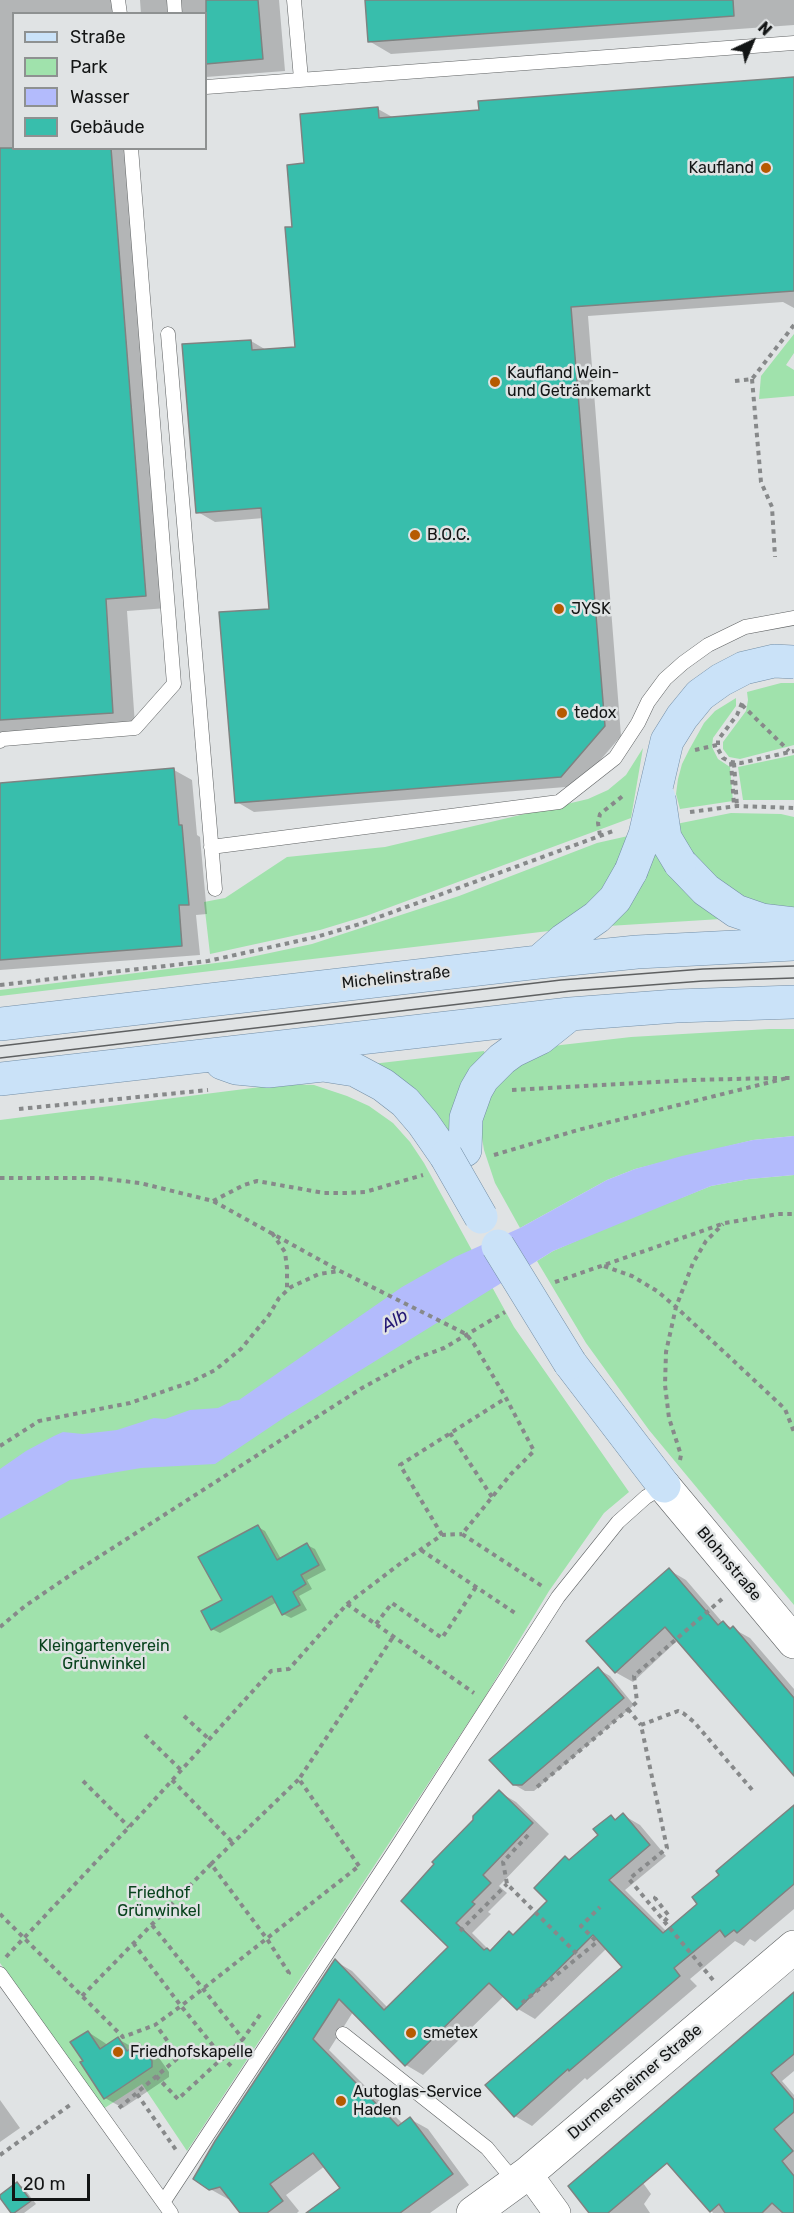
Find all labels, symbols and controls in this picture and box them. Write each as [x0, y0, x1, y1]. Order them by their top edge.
legend [12, 12, 207, 150]
north arrow [722, 12, 782, 72]
text: N [754, 18, 776, 40]
text: Straße [70, 26, 126, 48]
text: Park [70, 56, 107, 78]
text: Wasser [70, 86, 129, 108]
text: Gebäude [70, 116, 145, 138]
place label: Kaufland [688, 158, 754, 178]
marker: Kaufland [759, 161, 773, 175]
place label: Kaufland Wein- und Getränkemarkt [507, 363, 651, 401]
marker: Kaufland Wein- und Getränkemarkt [488, 375, 502, 389]
place label: B.O.C. [427, 525, 470, 545]
marker: B.O.C. [408, 528, 422, 542]
place label: JYSK [571, 599, 611, 619]
marker: JYSK [552, 602, 566, 616]
place label: tedox [574, 703, 616, 723]
marker: tedox [555, 706, 569, 720]
street label: Michelinstraße [341, 963, 451, 993]
water label: Alb [378, 1305, 412, 1337]
street label: Blohnstraße [692, 1523, 766, 1605]
park label: Kleingartenverein Grünwinkel [38, 1636, 170, 1674]
park label: Friedhof Grünwinkel [117, 1883, 201, 1921]
street label: Durmersheimer Straße [564, 2020, 706, 2144]
place label: smetex [423, 2023, 478, 2043]
marker: smetex [404, 2026, 418, 2040]
place label: Friedhofskapelle [130, 2042, 253, 2062]
marker: Friedhofskapelle [111, 2045, 125, 2059]
place label: Autoglas-Service Haden [353, 2082, 482, 2120]
marker: Autoglas-Service Haden [334, 2094, 348, 2108]
scale bar [15, 2162, 93, 2200]
text: 20 m [23, 2173, 65, 2195]

